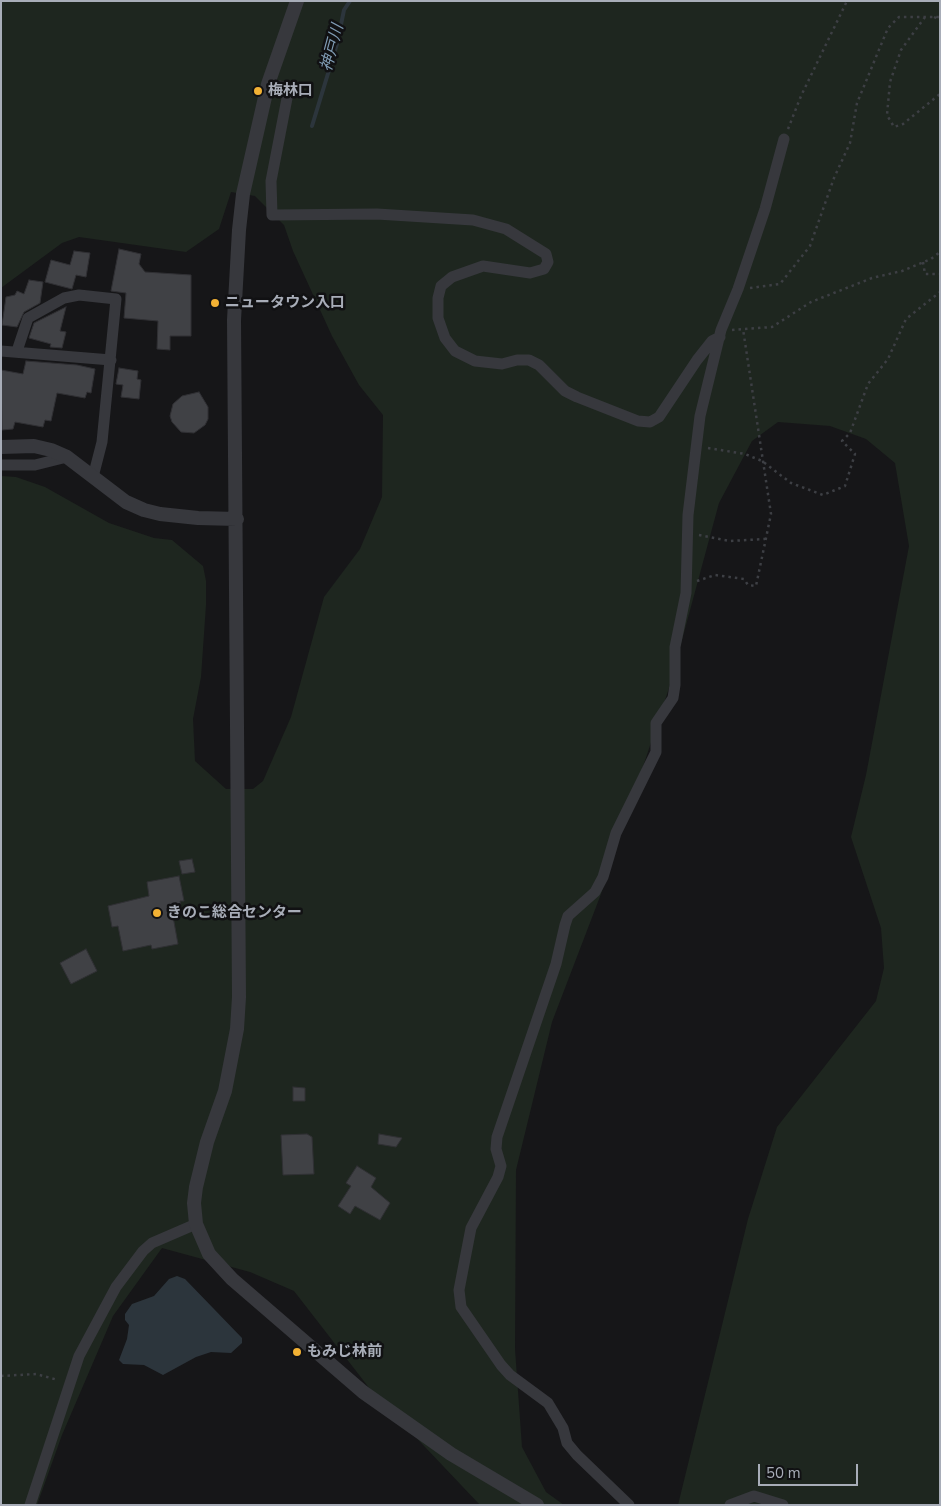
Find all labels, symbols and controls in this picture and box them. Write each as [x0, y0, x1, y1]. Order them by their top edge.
water label: 神戸川 [318, 22, 348, 74]
place label: 梅林口 [268, 82, 313, 100]
marker: 梅林口 [252, 85, 264, 97]
place label: ニュータウン入口 [225, 294, 345, 312]
marker: ニュータウン入口 [209, 297, 221, 309]
place label: きのこ総合センター [167, 904, 302, 922]
marker: きのこ総合センター [151, 907, 163, 919]
place label: もみじ林前 [307, 1343, 382, 1361]
marker: もみじ林前 [291, 1346, 303, 1358]
scale bar [761, 1454, 861, 1486]
text: 50 m [766, 1463, 801, 1483]

